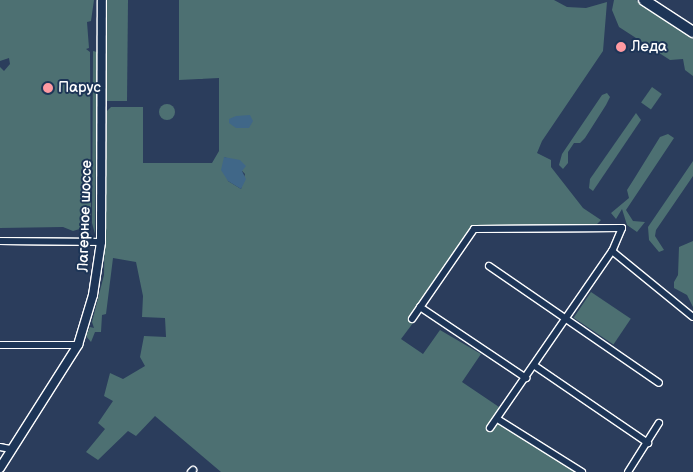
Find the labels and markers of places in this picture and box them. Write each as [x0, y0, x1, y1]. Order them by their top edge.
place label: Леда [631, 38, 667, 56]
marker: Леда [615, 41, 627, 53]
place label: Парус [58, 79, 101, 97]
marker: Парус [42, 82, 54, 94]

